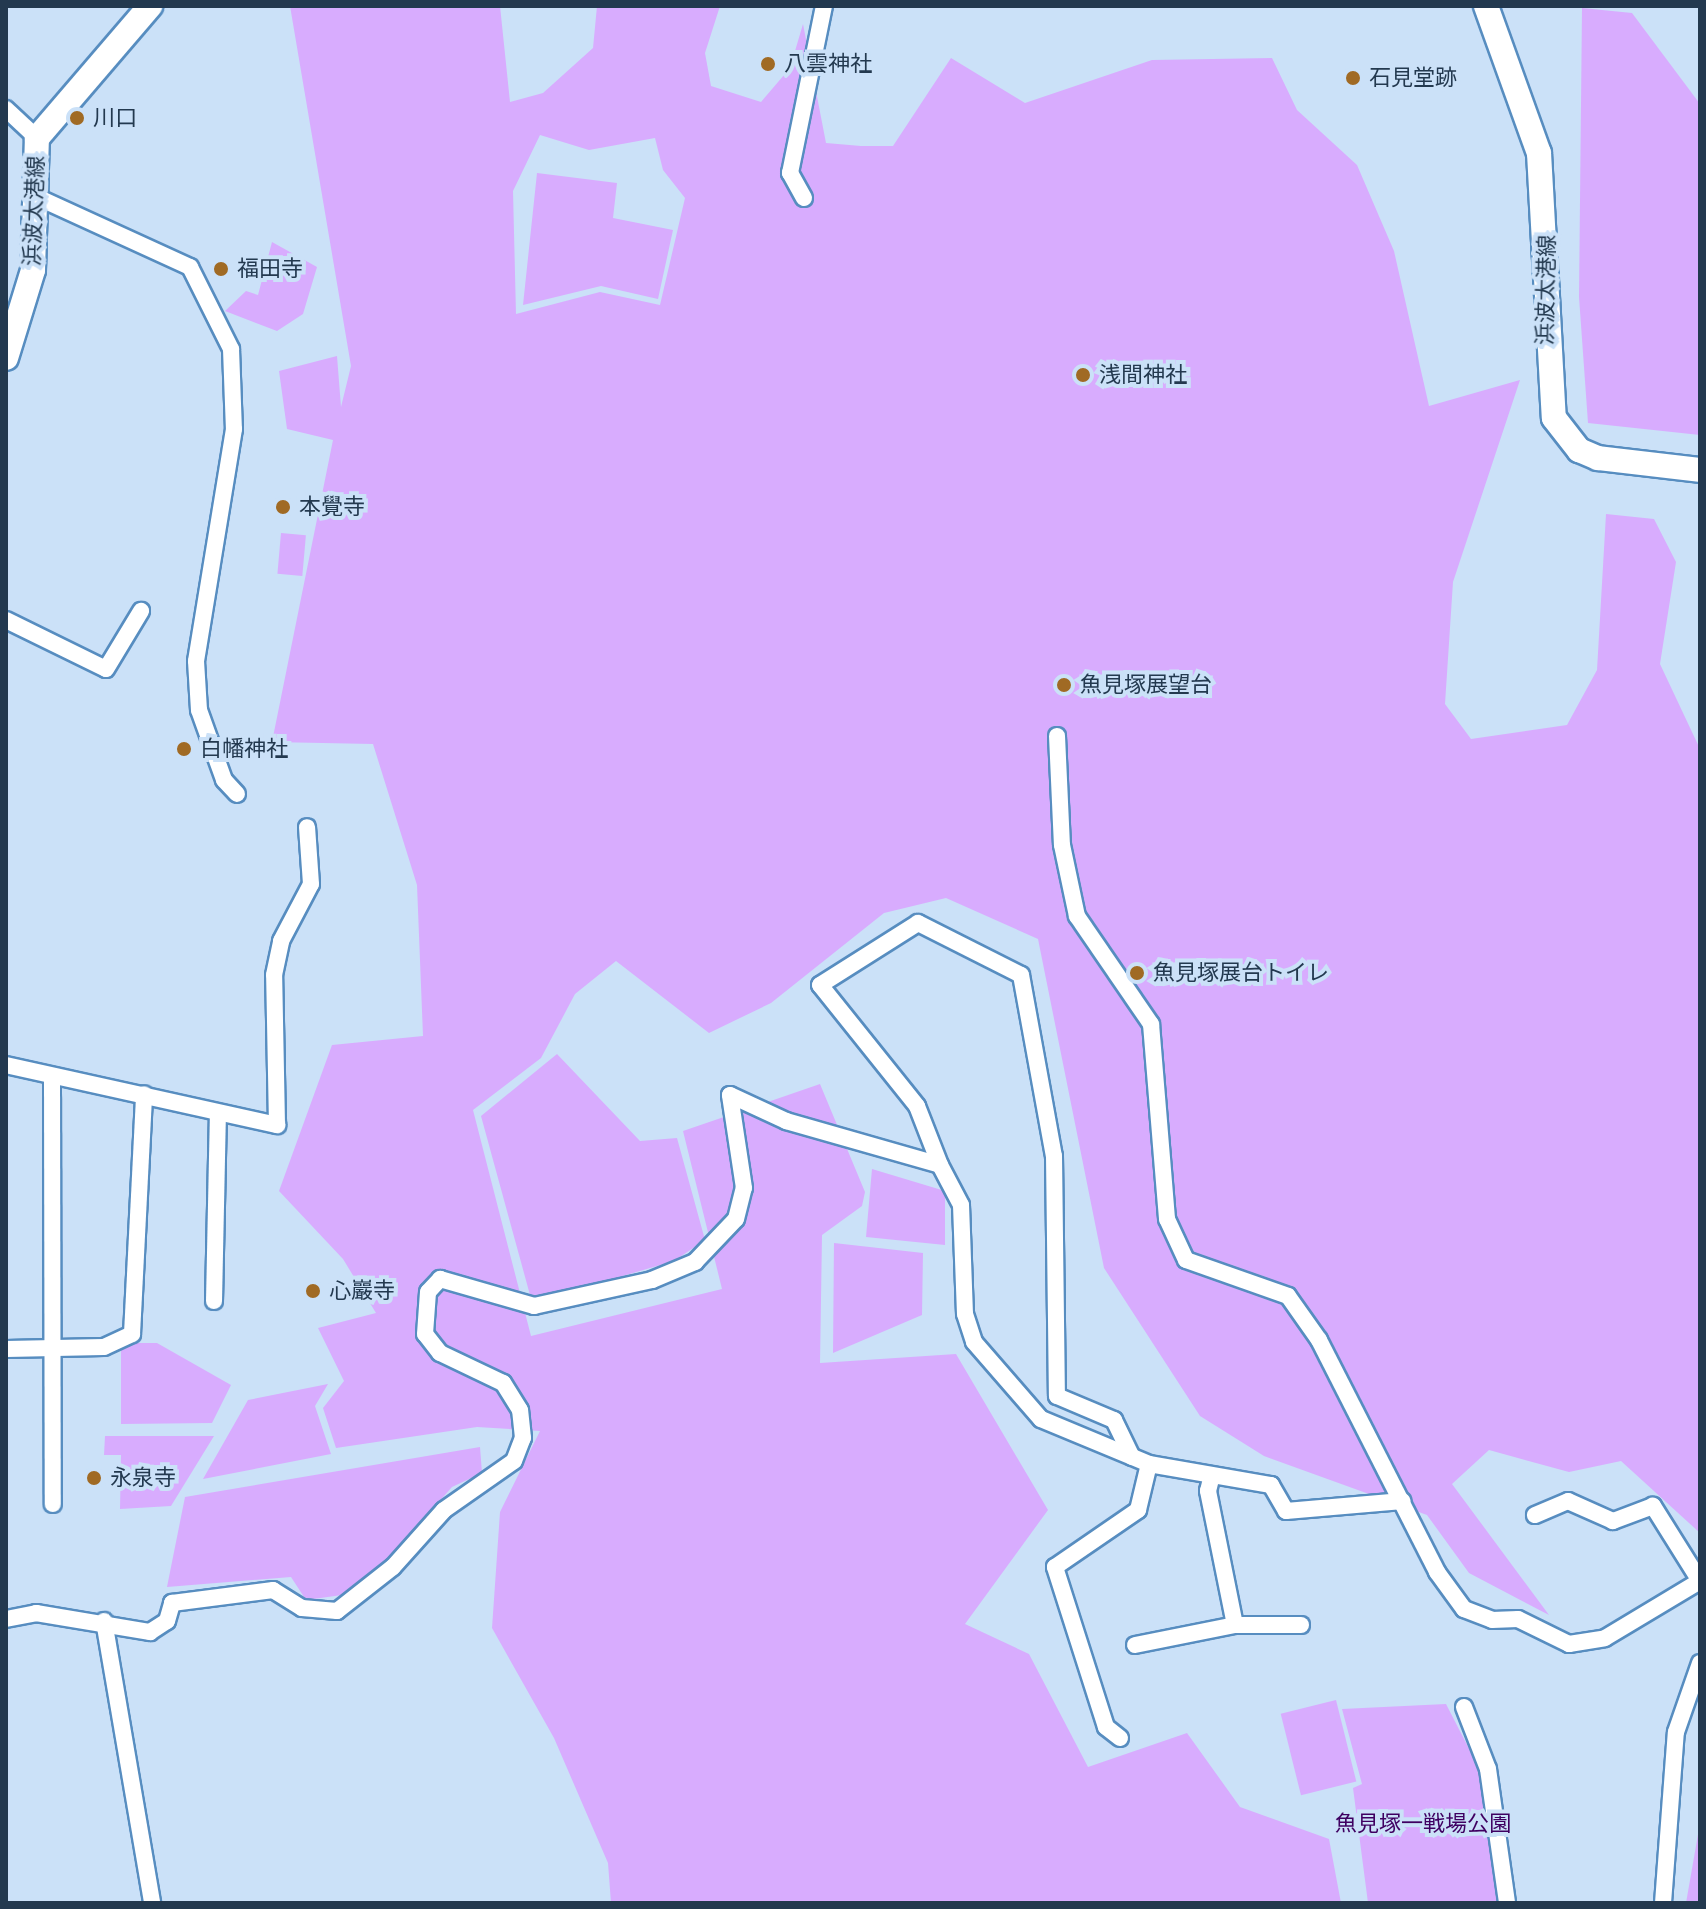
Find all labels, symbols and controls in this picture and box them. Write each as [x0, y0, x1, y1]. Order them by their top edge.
place label: 八雲神社 [784, 51, 872, 77]
marker: 八雲神社 [759, 55, 777, 73]
place label: 石見堂跡 [1369, 65, 1457, 91]
marker: 石見堂跡 [1344, 69, 1362, 87]
place label: 川口 [93, 105, 137, 131]
marker: 川口 [68, 109, 86, 127]
street label: 浜波太港線 [19, 156, 49, 266]
street label: 浜波太港線 [1532, 235, 1560, 345]
place label: 福田寺 [237, 256, 303, 282]
marker: 福田寺 [212, 260, 230, 278]
place label: 浅間神社 [1099, 362, 1187, 388]
marker: 浅間神社 [1074, 366, 1092, 384]
place label: 本覺寺 [299, 494, 365, 520]
marker: 本覺寺 [274, 498, 292, 516]
place label: 魚見塚展望台 [1080, 672, 1212, 698]
marker: 魚見塚展望台 [1055, 676, 1073, 694]
place label: 白幡神社 [200, 736, 288, 762]
marker: 白幡神社 [175, 740, 193, 758]
place label: 魚見塚展台トイレ [1153, 960, 1329, 986]
marker: 魚見塚展台トイレ [1128, 964, 1146, 982]
place label: 心巖寺 [329, 1278, 395, 1304]
marker: 心巖寺 [304, 1282, 322, 1300]
place label: 永泉寺 [110, 1465, 176, 1491]
marker: 永泉寺 [85, 1469, 103, 1487]
park label: 魚見塚一戦場公園 [1335, 1811, 1511, 1837]

